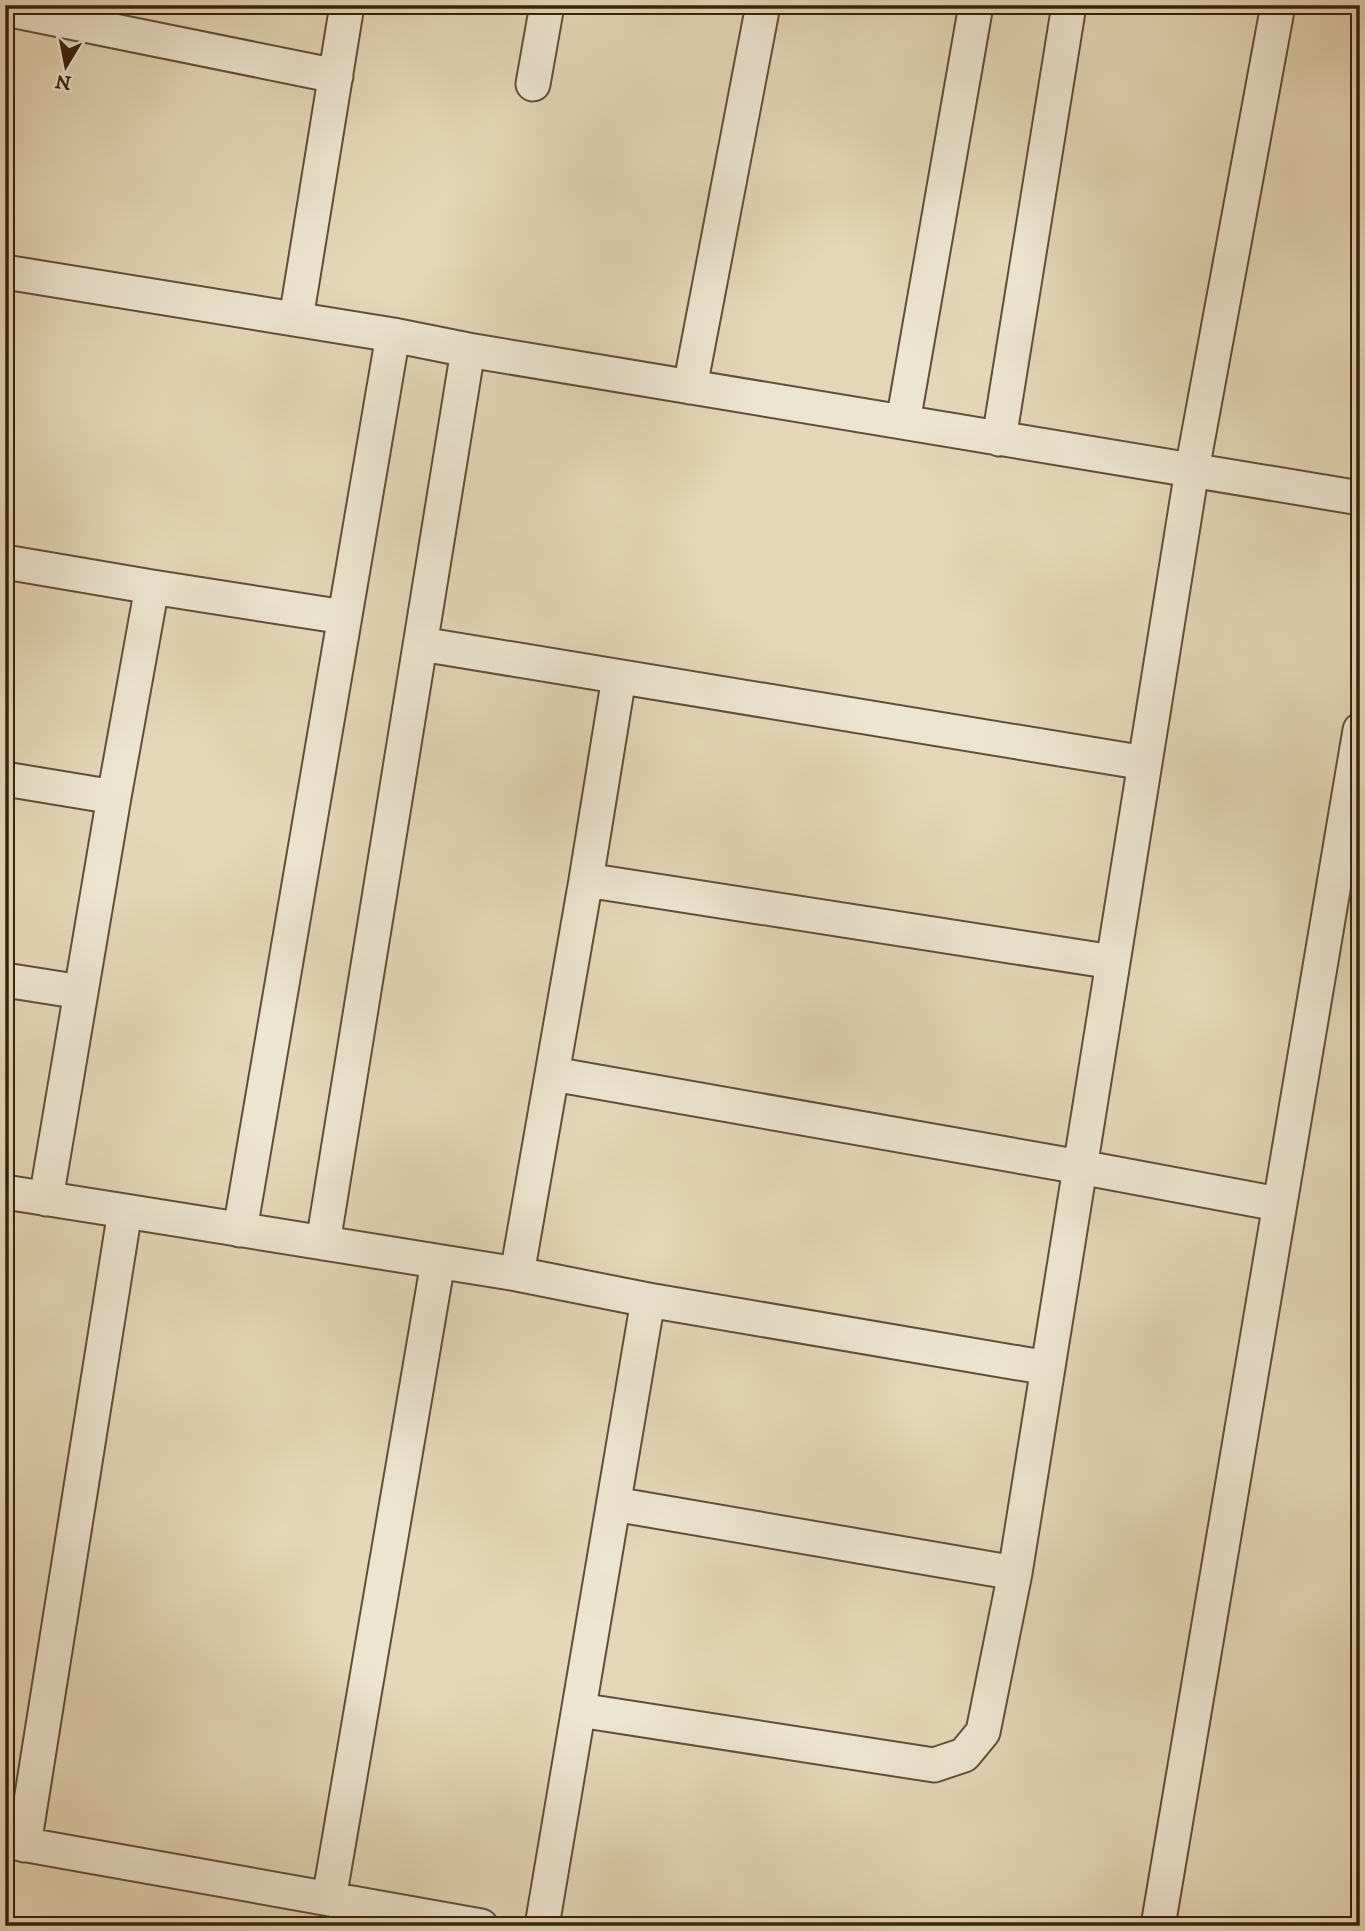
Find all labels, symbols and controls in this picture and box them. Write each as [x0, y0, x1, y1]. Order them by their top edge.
north arrow [32, 32, 102, 102]
text: N [53, 69, 73, 94]

